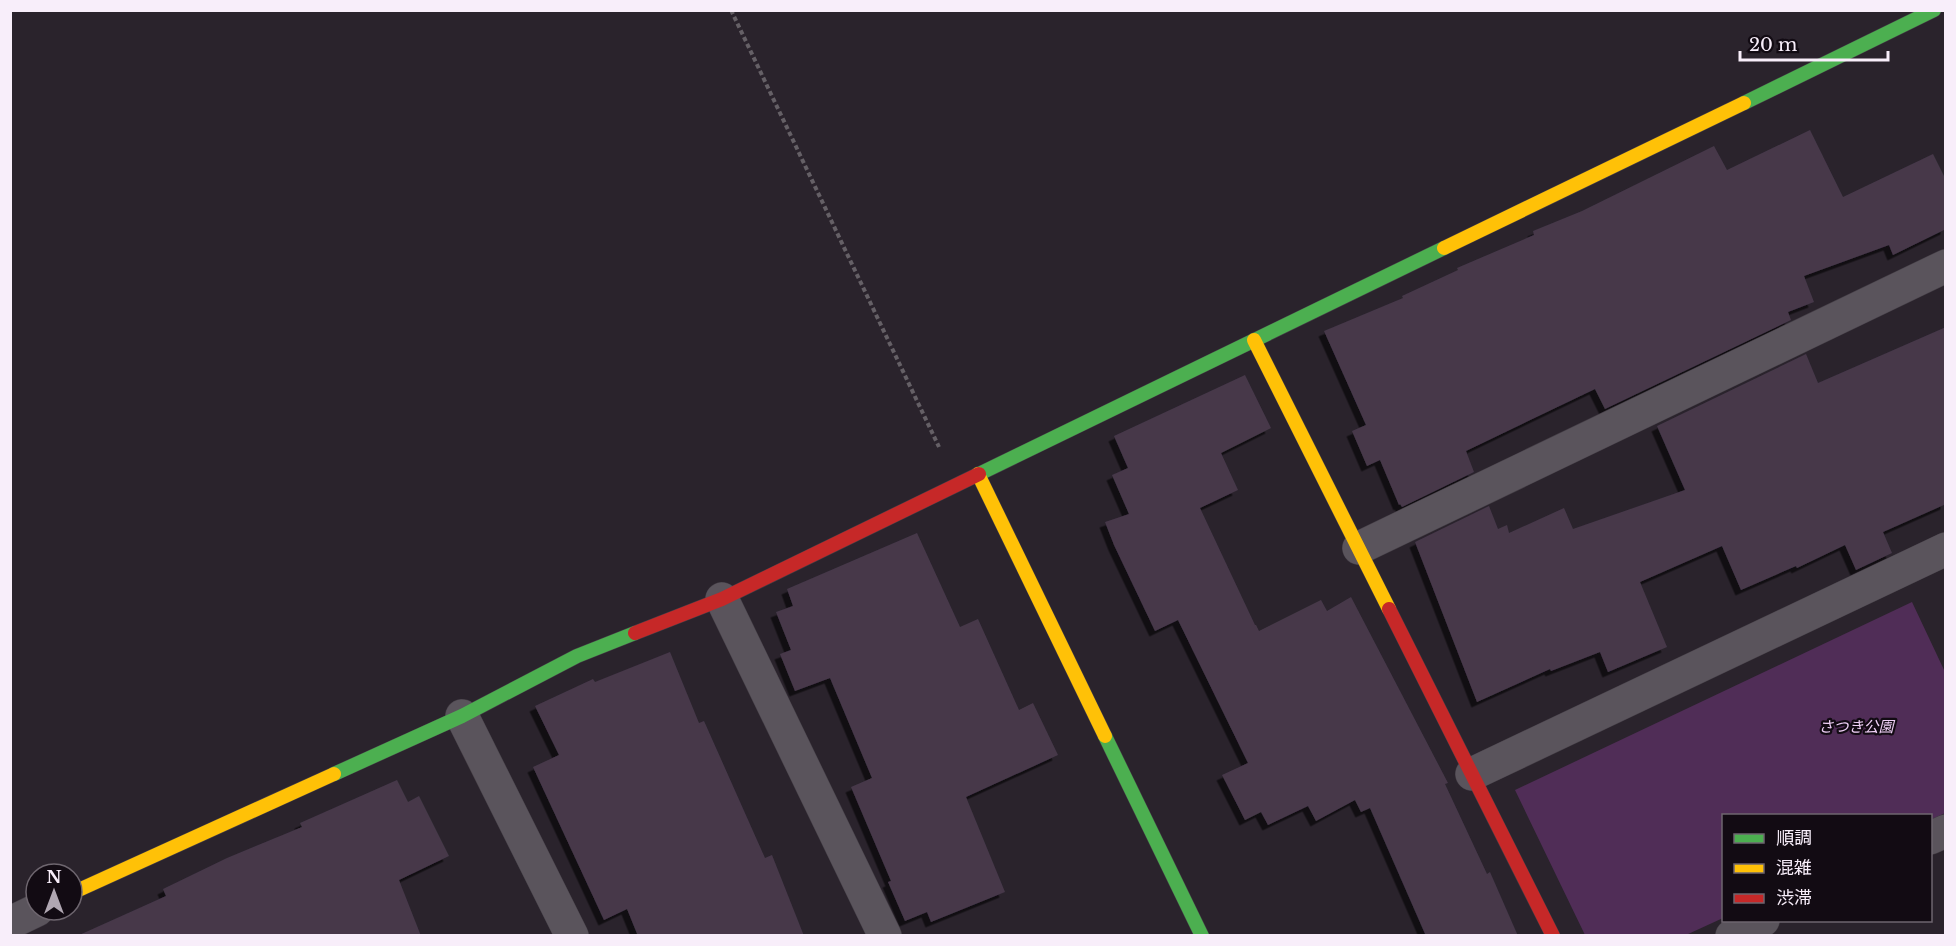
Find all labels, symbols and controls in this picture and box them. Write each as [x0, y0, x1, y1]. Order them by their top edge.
scale bar [1740, 24, 1888, 62]
text: 20 m [1749, 34, 1797, 56]
park label: さつき公園 [1818, 717, 1895, 736]
legend [1722, 814, 1932, 922]
text: 順調 [1776, 827, 1812, 849]
text: 混雑 [1776, 857, 1812, 879]
north arrow [24, 862, 84, 922]
text: N [46, 867, 62, 887]
text: 渋滞 [1776, 887, 1812, 909]

